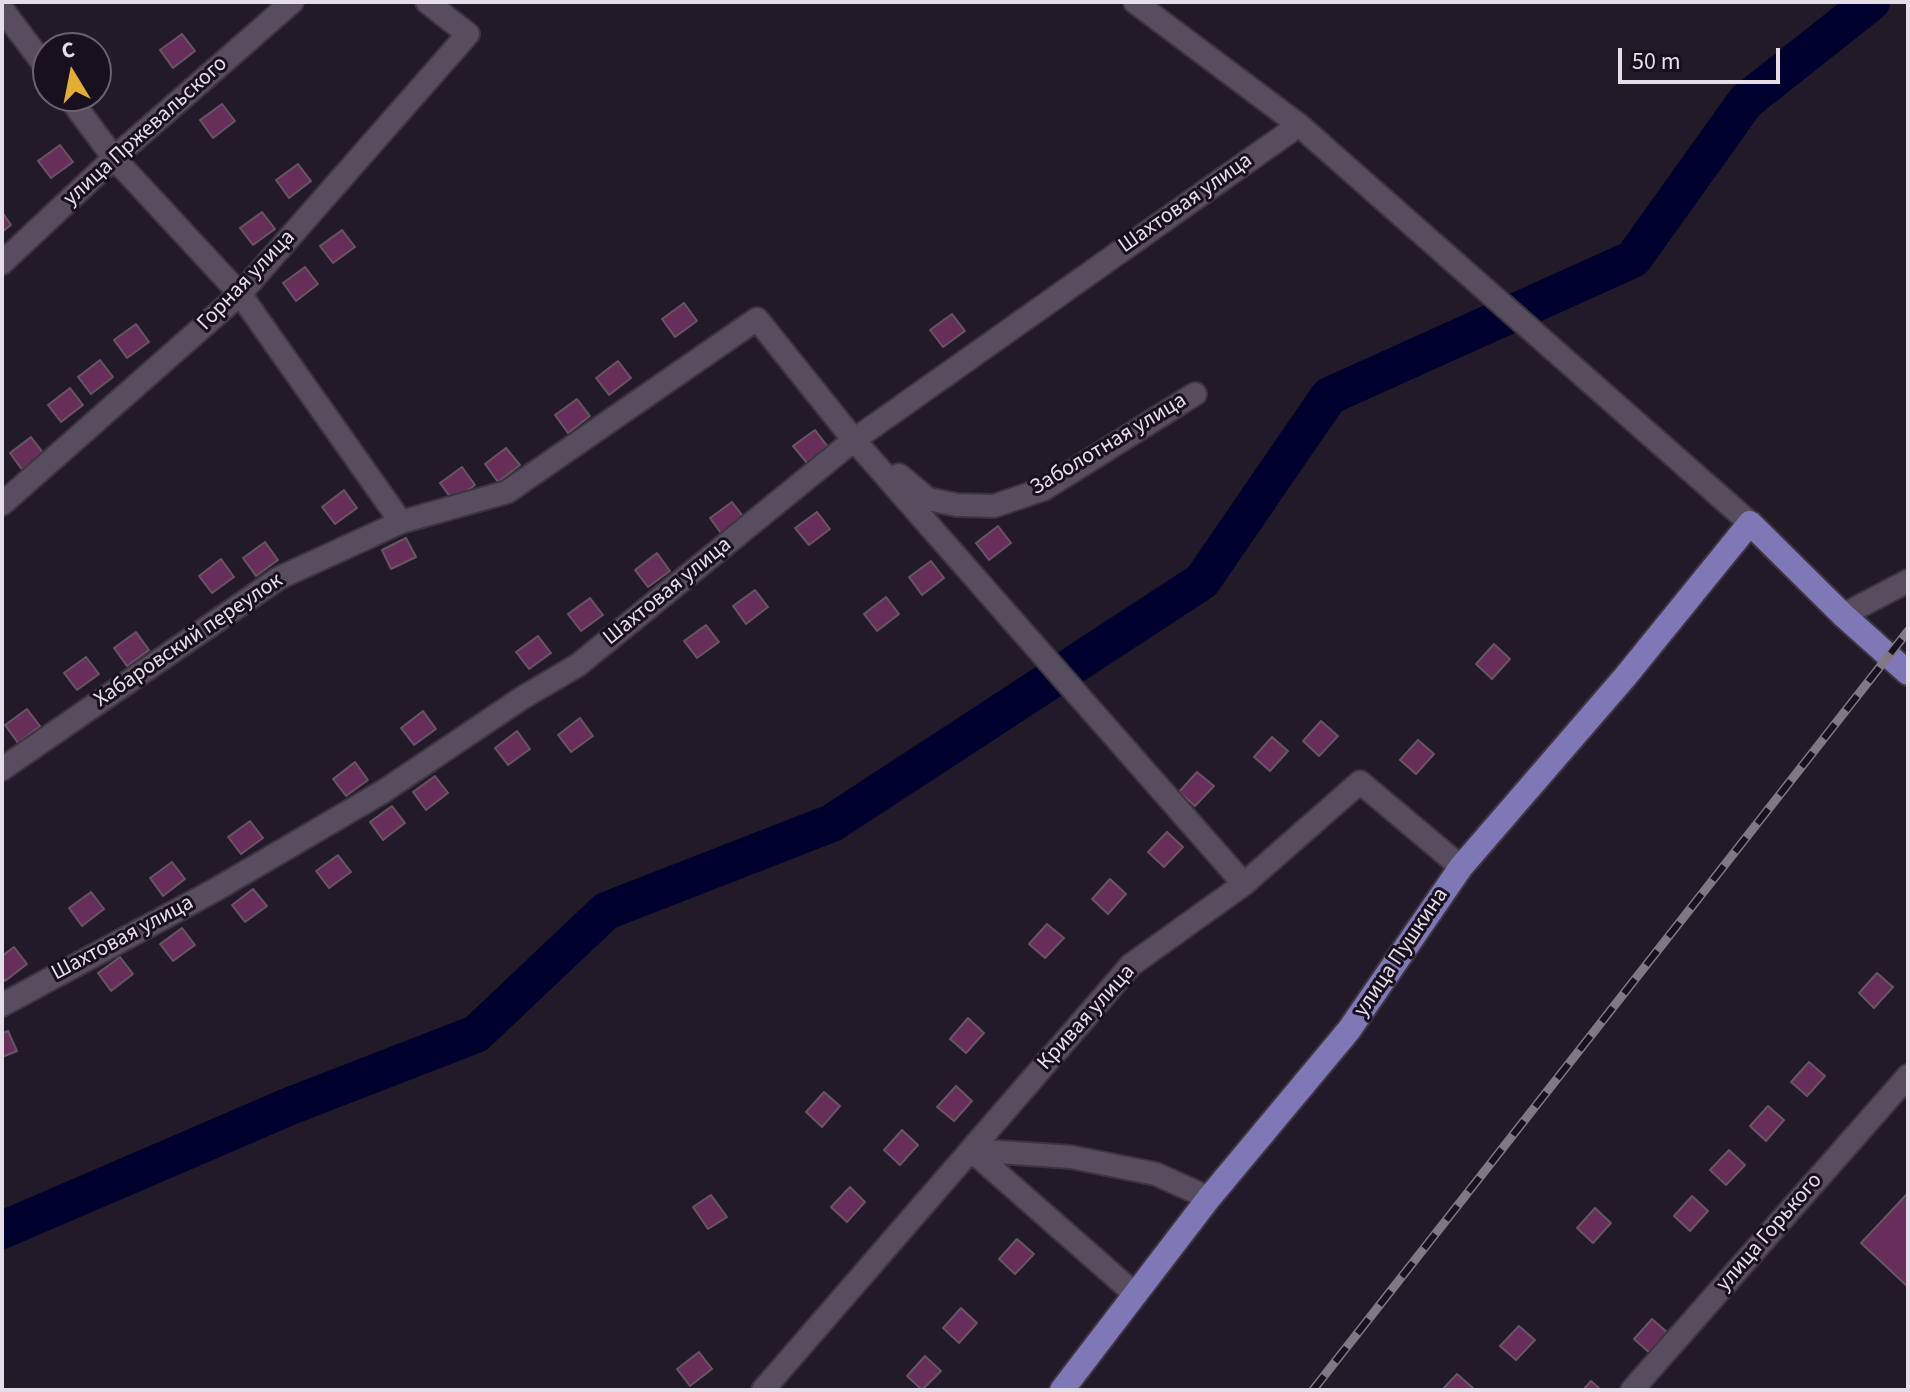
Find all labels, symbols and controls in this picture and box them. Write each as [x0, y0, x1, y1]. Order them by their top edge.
north arrow [32, 32, 112, 112]
scale bar [1622, 32, 1784, 82]
text: С [59, 33, 77, 67]
text: 50 m [1632, 44, 1681, 79]
street label: улица Пржевальского [59, 51, 233, 213]
street label: Шахтовая улица [1114, 148, 1258, 260]
street label: Горная улица [192, 225, 302, 337]
street label: Заболотная улица [1026, 388, 1192, 502]
street label: Шахтовая улица [599, 532, 737, 652]
street label: Хабаровский переулок [90, 568, 288, 714]
street label: улица Пушкина [1349, 884, 1455, 1022]
street label: Шахтовая улица [47, 890, 199, 988]
street label: Кривая улица [1033, 960, 1141, 1076]
street label: улица Горького [1711, 1168, 1829, 1298]

